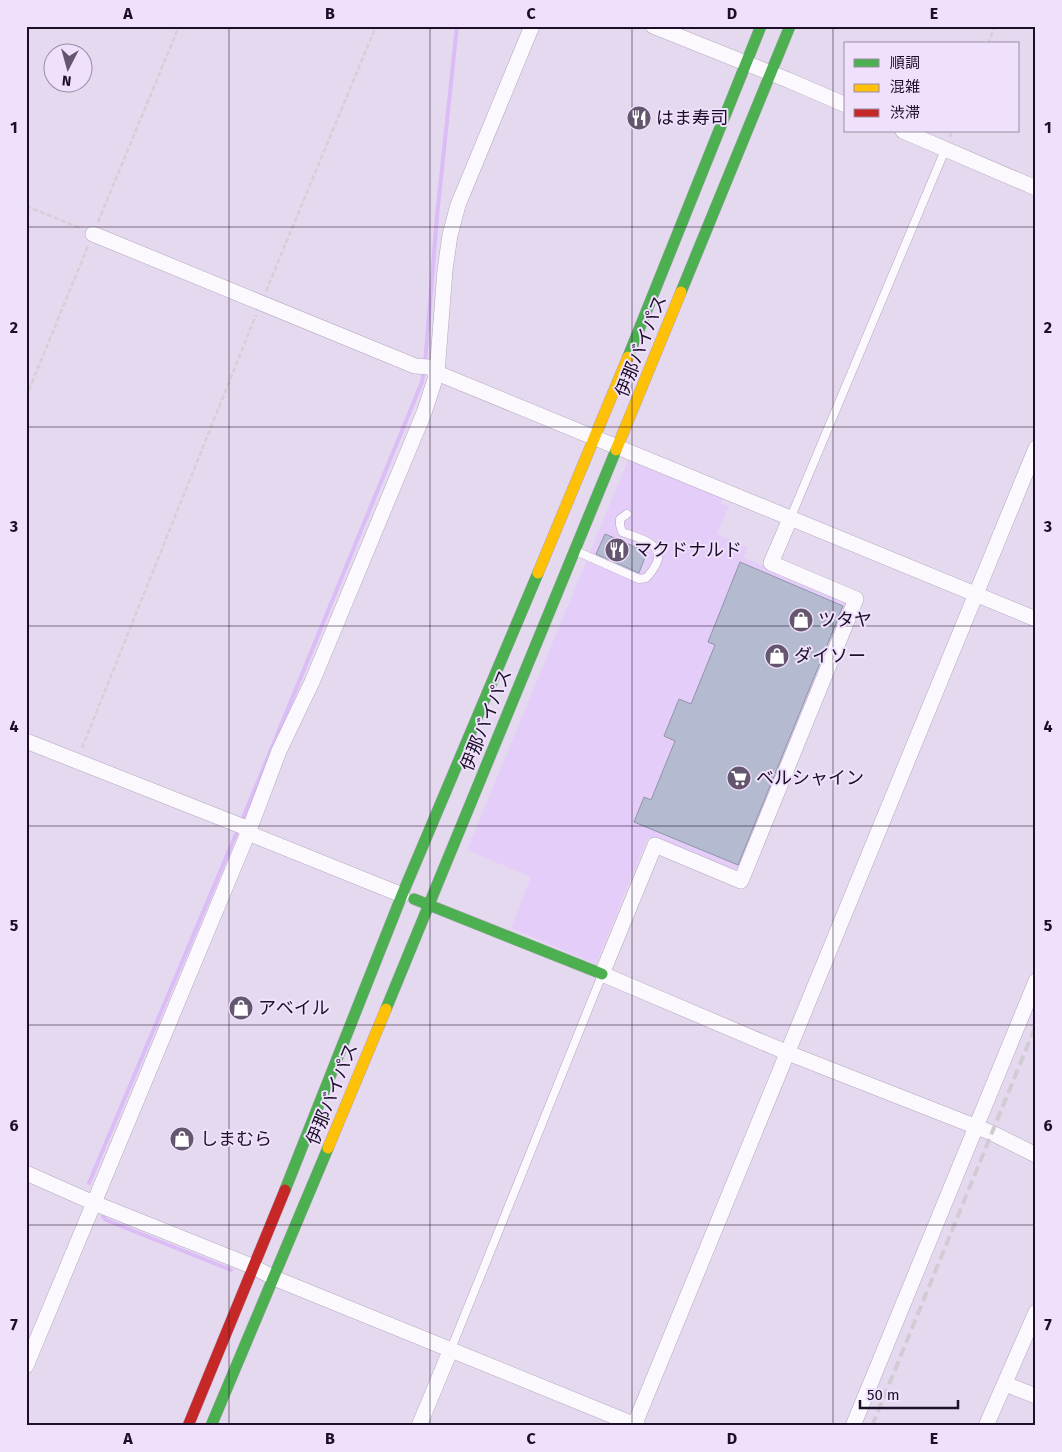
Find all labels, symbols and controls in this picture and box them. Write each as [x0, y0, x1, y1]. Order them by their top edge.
text: A [122, 4, 133, 23]
text: B [325, 4, 335, 23]
text: C [526, 4, 536, 23]
text: D [727, 4, 737, 23]
text: E [930, 4, 938, 23]
north arrow [42, 42, 92, 92]
legend [844, 42, 1020, 132]
text: 順調 [890, 54, 920, 72]
text: N [61, 71, 72, 89]
text: 混雑 [890, 78, 920, 96]
text: 渋滞 [890, 104, 920, 122]
restaurant icon: はま寿司 [626, 105, 652, 131]
place label: はま寿司 [656, 107, 728, 129]
text: 1 [10, 118, 18, 137]
text: 1 [1044, 118, 1052, 137]
street label: 伊那バイパス [611, 292, 671, 400]
text: 2 [10, 318, 18, 337]
text: 2 [1044, 318, 1052, 337]
text: 3 [9, 517, 18, 536]
text: 3 [1043, 517, 1052, 536]
restaurant icon: マクドナルド [604, 537, 630, 563]
place label: マクドナルド [634, 539, 742, 561]
shop icon: ツタヤ [788, 607, 814, 633]
place label: ツタヤ [818, 609, 872, 631]
shop icon: ダイソー [764, 643, 790, 669]
place label: ダイソー [794, 645, 866, 667]
street label: 伊那バイパス [456, 666, 516, 774]
text: 4 [9, 717, 19, 736]
text: 4 [1043, 717, 1053, 736]
supermarket icon: ベルシャイン [726, 765, 752, 791]
place label: ベルシャイン [756, 767, 864, 789]
text: 5 [10, 916, 19, 935]
text: 5 [1044, 916, 1053, 935]
shop icon: アベイル [228, 995, 254, 1021]
place label: アベイル [258, 997, 330, 1019]
street label: 伊那バイパス [302, 1040, 362, 1148]
text: 6 [9, 1116, 19, 1135]
text: 6 [1043, 1116, 1053, 1135]
shop icon: しまむら [169, 1126, 195, 1152]
place label: しまむら [200, 1128, 272, 1150]
text: 7 [10, 1315, 18, 1334]
text: 7 [1044, 1315, 1052, 1334]
scale bar [860, 1377, 957, 1409]
text: 50 m [867, 1386, 900, 1404]
text: A [122, 1429, 133, 1448]
text: B [325, 1429, 335, 1448]
text: C [526, 1429, 536, 1448]
text: D [727, 1429, 737, 1448]
text: E [930, 1429, 938, 1448]

